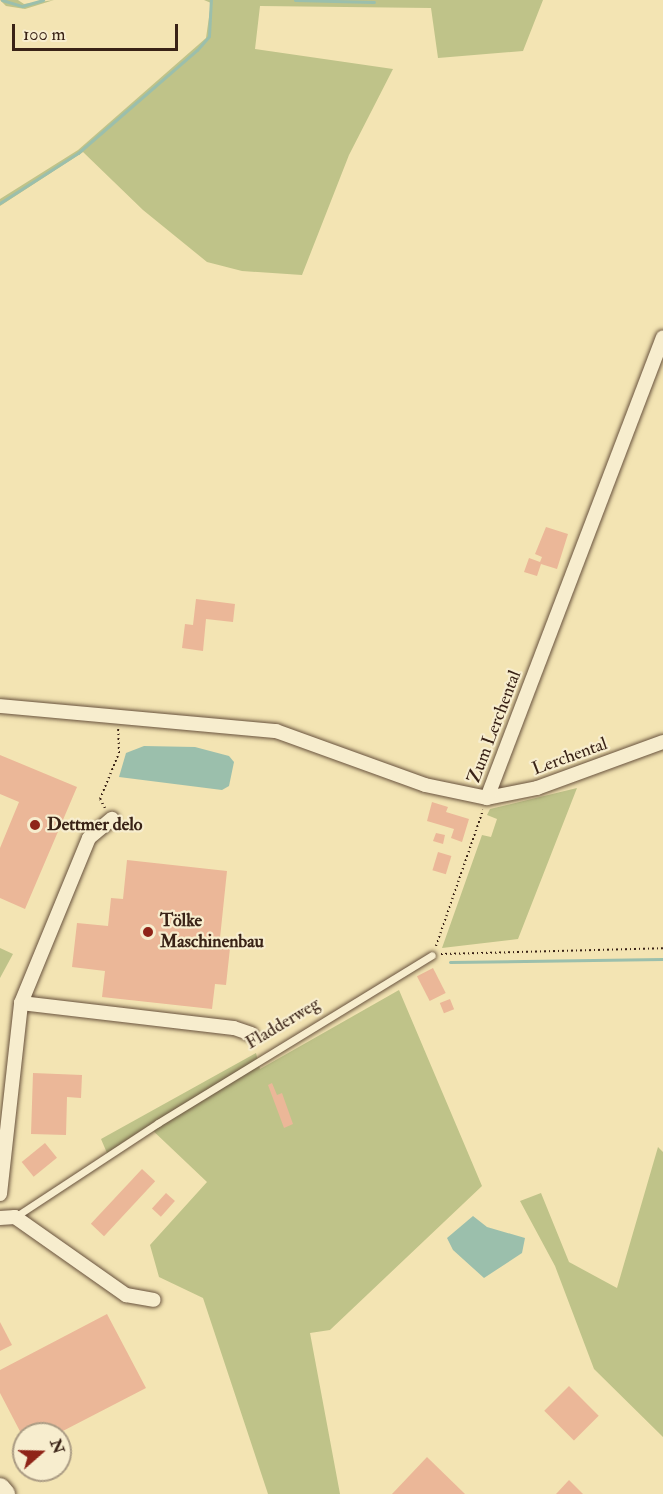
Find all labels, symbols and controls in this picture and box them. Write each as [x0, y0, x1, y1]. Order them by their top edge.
scale bar [15, 12, 182, 50]
text: 100 m [23, 23, 66, 46]
street label: Zum Lerchental [464, 668, 526, 786]
street label: Lerchental [529, 733, 611, 781]
place label: Dettmer delo [47, 814, 142, 836]
marker: Dettmer delo [28, 818, 42, 832]
place label: Tölke Maschinenbau [160, 911, 264, 954]
marker: Tölke Maschinenbau [141, 925, 155, 939]
street label: Fladderweg [242, 993, 324, 1055]
north arrow [12, 1422, 72, 1482]
text: N [45, 1436, 69, 1457]

